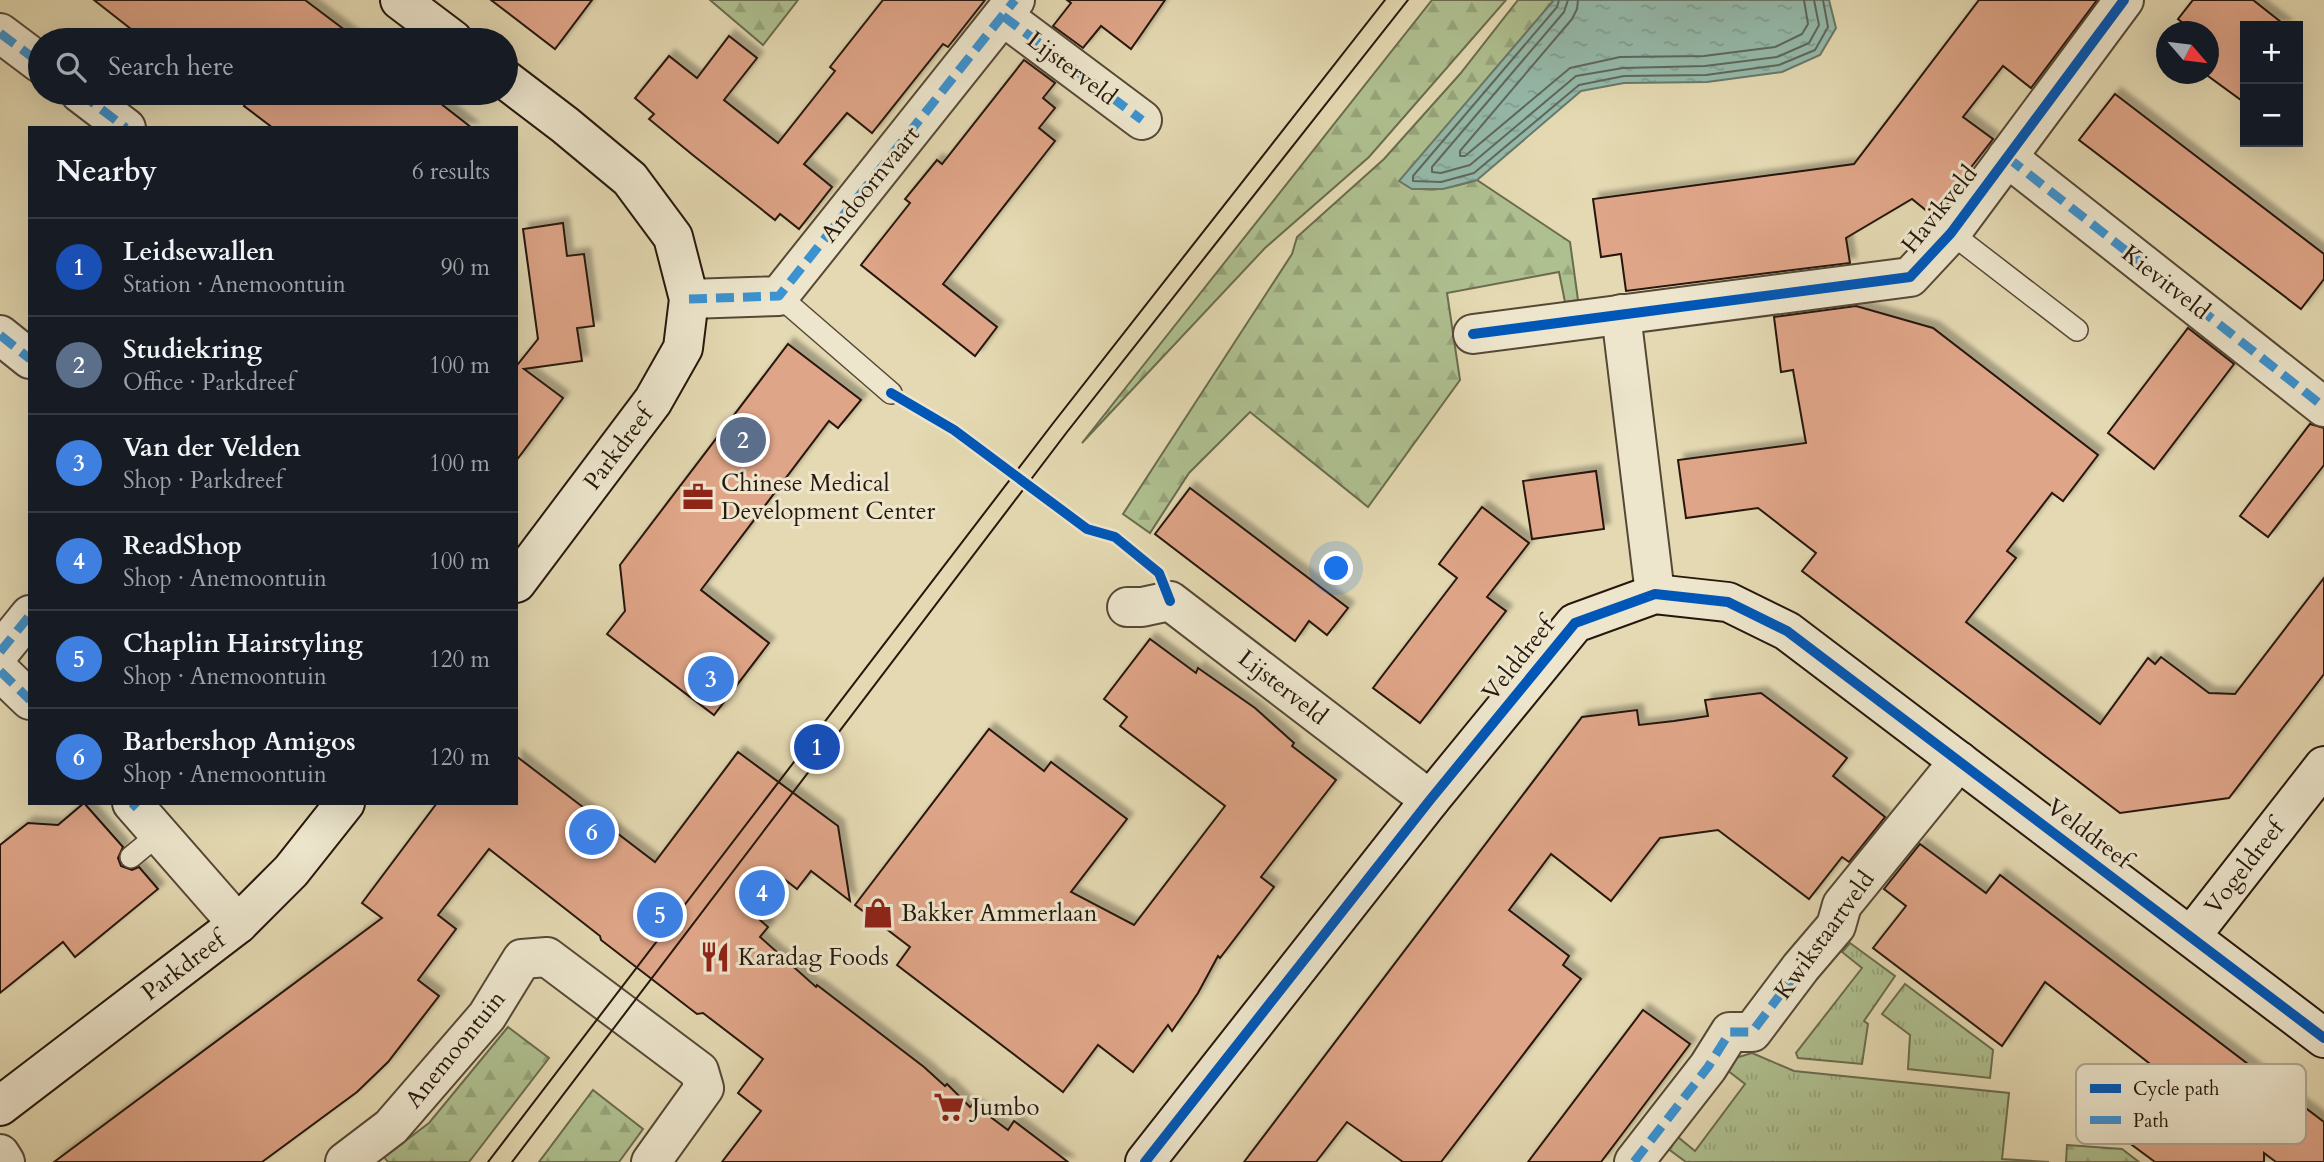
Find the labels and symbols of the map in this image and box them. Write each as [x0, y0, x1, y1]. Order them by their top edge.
north arrow [2156, 21, 2219, 84]
street label: Lijsterveld [1020, 24, 1124, 113]
street label: Andoornvaart [813, 119, 928, 250]
street label: Havikveld [1894, 158, 1985, 260]
street label: Kievitveld [2115, 237, 2217, 328]
street label: Parkdreef [576, 397, 663, 497]
pin: 2 [720, 414, 766, 466]
place label: Chinese Medical Development Center [721, 467, 936, 528]
office icon: Chinese Medical Development Center [681, 480, 715, 514]
your location [1319, 551, 1353, 585]
street label: Velddreef [1475, 608, 1564, 708]
street label: Lijsterveld [1231, 642, 1334, 733]
pin: 3 [688, 653, 734, 705]
pin: 1 [794, 721, 840, 773]
street label: Velddreef [2040, 791, 2141, 878]
pin: 6 [569, 806, 615, 858]
street label: Vogeldreef [2197, 810, 2294, 921]
street label: Kwikstaartveld [1767, 864, 1882, 1006]
pin: 4 [739, 867, 785, 919]
pin: 5 [637, 889, 683, 941]
shop icon: Bakker Ammerlaan [861, 896, 895, 930]
place label: Bakker Ammerlaan [901, 897, 1098, 930]
street label: Parkdreef [135, 922, 235, 1009]
restaurant icon: Karadag Foods [698, 940, 732, 974]
place label: Karadag Foods [738, 941, 889, 974]
street label: Anemoontuin [398, 983, 513, 1115]
legend [2076, 1064, 2306, 1144]
text: Cycle path [2133, 1076, 2220, 1102]
supermarket icon: Jumbo [932, 1090, 966, 1124]
place label: Jumbo [969, 1091, 1039, 1124]
text: Path [2133, 1108, 2169, 1134]

